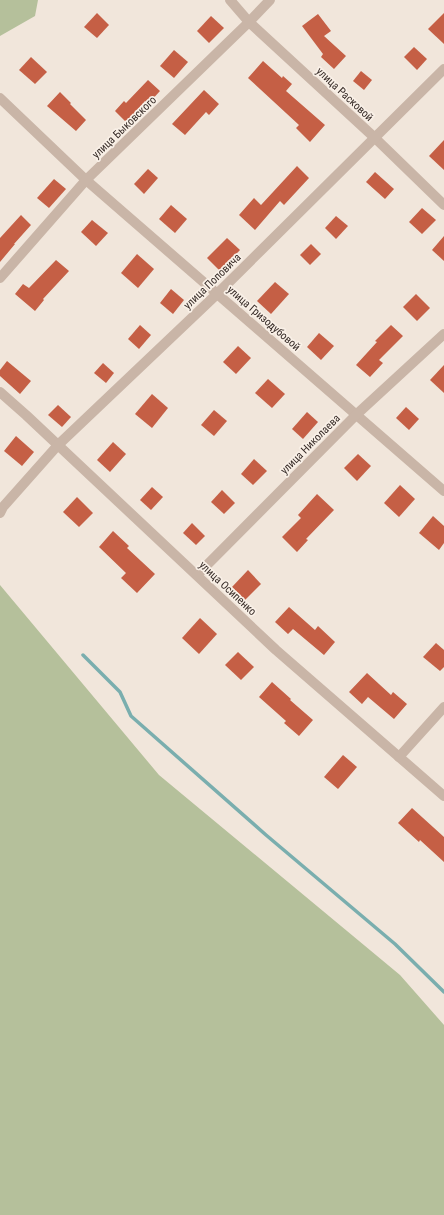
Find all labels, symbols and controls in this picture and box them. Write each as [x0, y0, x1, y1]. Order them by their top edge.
street label: улица Расковой [314, 65, 376, 124]
street label: улица Быковского [90, 93, 159, 161]
street label: улица Поповича [181, 251, 244, 312]
street label: улица Гризодубовой [225, 283, 303, 354]
street label: улица Николаева [278, 412, 343, 477]
street label: улица Осипенко [196, 559, 259, 619]

